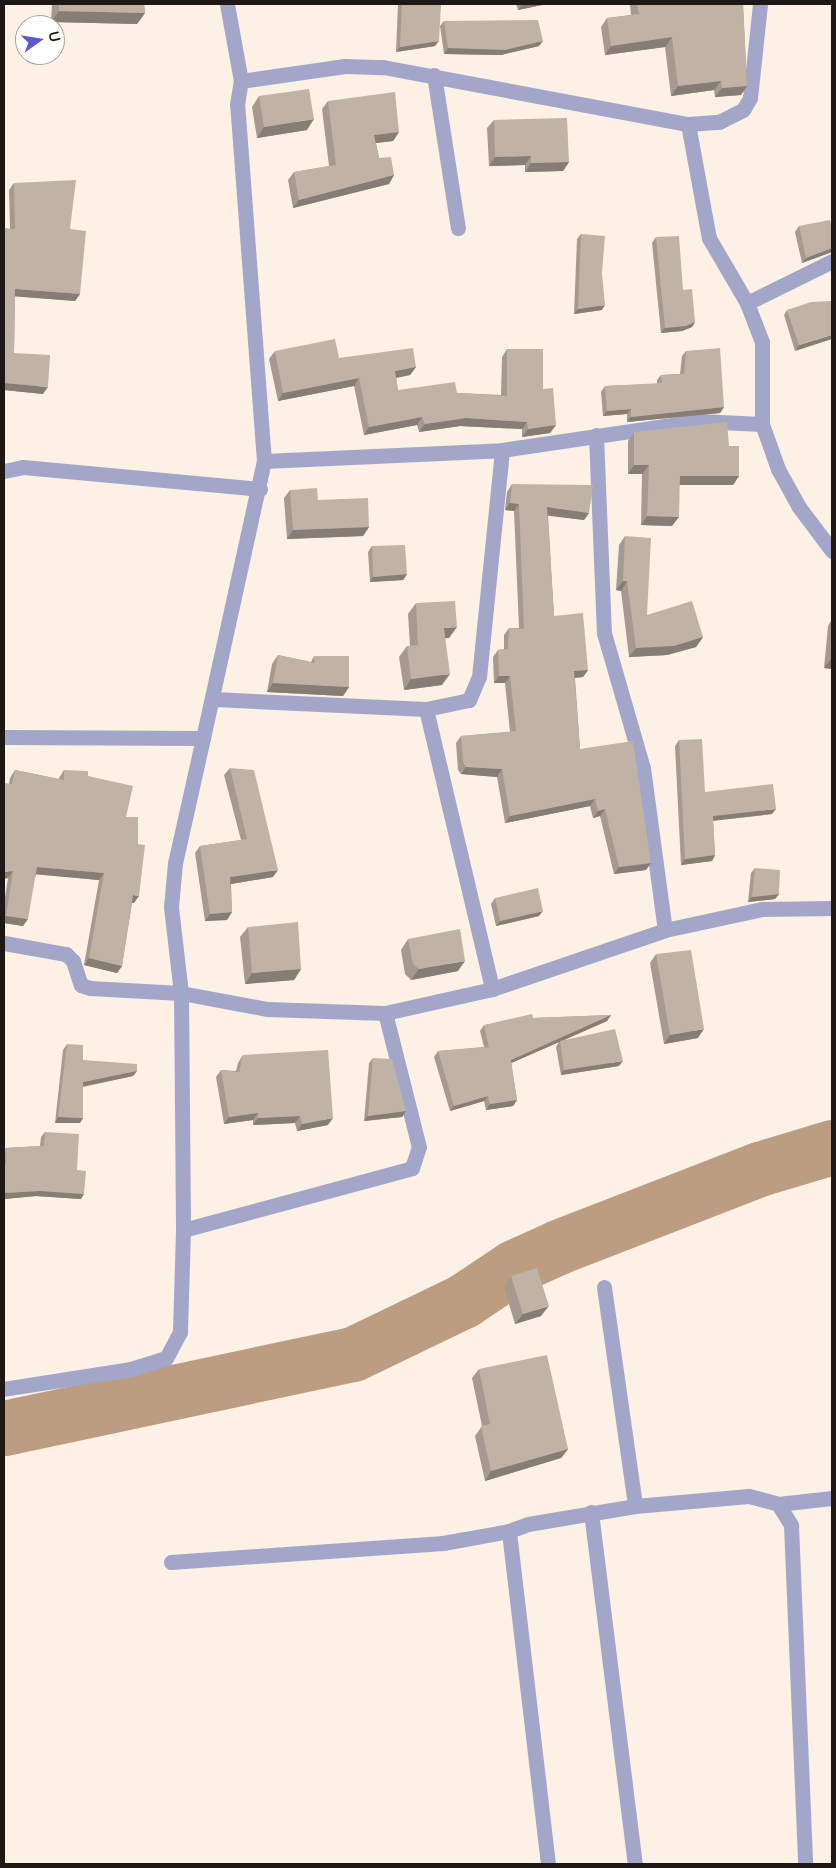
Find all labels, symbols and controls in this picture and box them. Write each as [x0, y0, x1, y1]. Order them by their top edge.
north arrow [15, 15, 65, 65]
text: U [45, 30, 64, 44]

